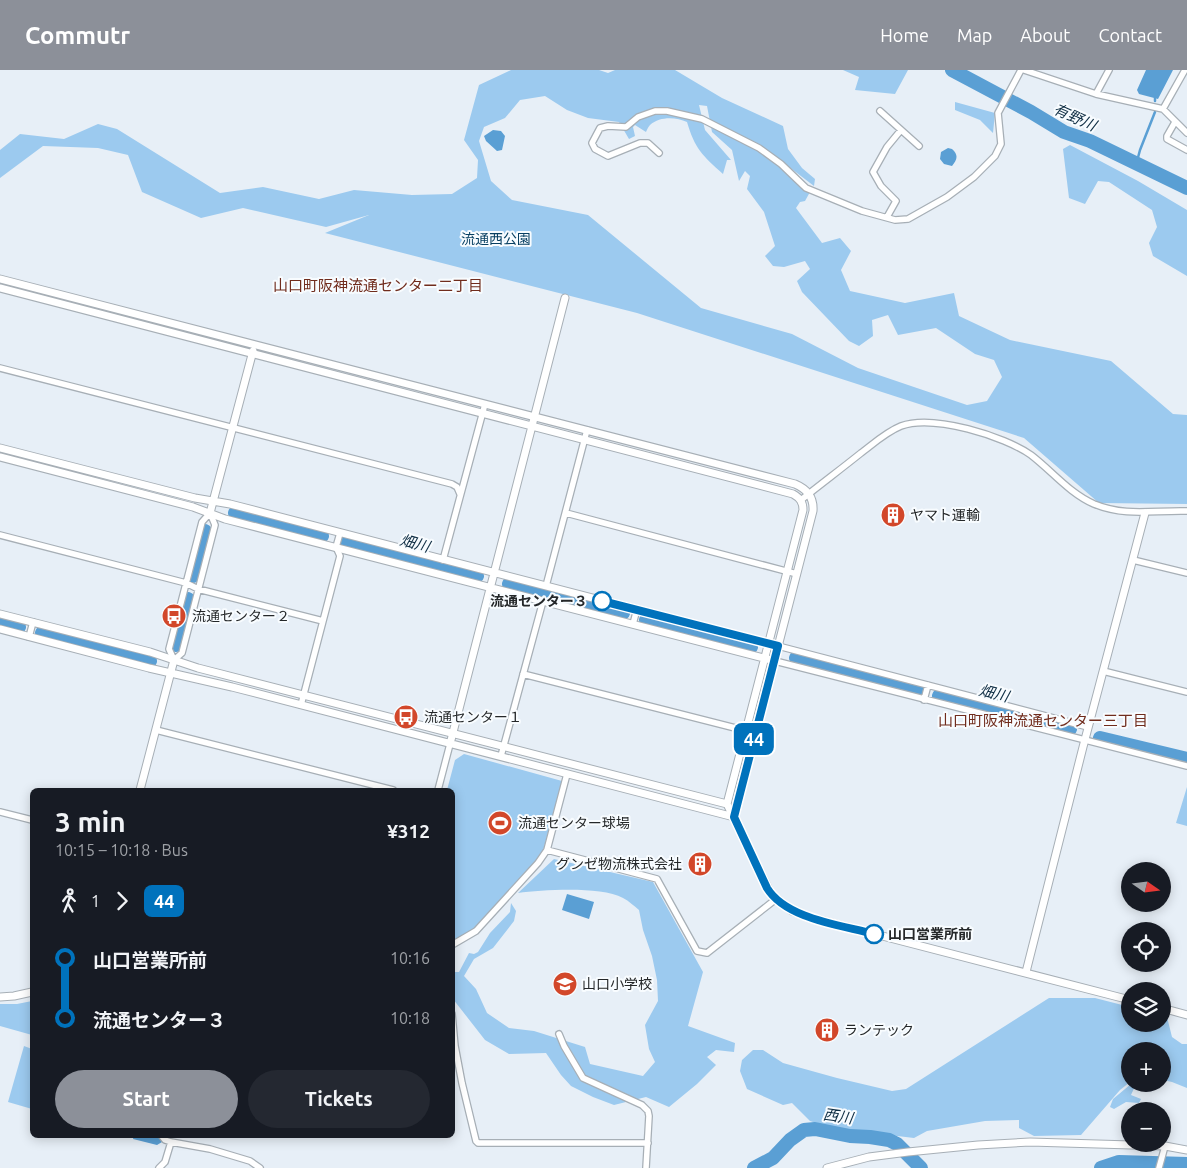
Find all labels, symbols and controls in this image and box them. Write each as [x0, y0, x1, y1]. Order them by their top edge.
text: Commutr [25, 22, 130, 49]
text: Home [880, 25, 929, 45]
text: Map [957, 25, 992, 45]
text: About [1020, 25, 1070, 45]
text: Contact [1098, 25, 1162, 45]
water label: 有野川 [1051, 100, 1101, 135]
park label: 流通西公園 [461, 231, 531, 247]
district label: 山口町阪神流通センター二丁目 [273, 277, 483, 294]
building icon: ヤマト運輸 [880, 502, 906, 528]
place label: ヤマト運輸 [910, 507, 980, 523]
water label: 畑川 [398, 531, 434, 556]
marker: 流通センター３ [592, 591, 612, 611]
place label: 流通センター３ [490, 593, 588, 609]
bus stop icon: 流通センター２ [161, 603, 187, 629]
place label: 流通センター２ [192, 608, 290, 624]
water label: 畑川 [977, 681, 1013, 705]
bus stop icon: 流通センター１ [393, 704, 419, 730]
place label: 流通センター１ [424, 709, 522, 725]
district label: 山口町阪神流通センター三丁目 [938, 712, 1148, 729]
line badge: 44 [732, 723, 776, 755]
text: 44 [744, 729, 764, 749]
text: 3 min [55, 806, 126, 837]
sports icon: 流通センター球場 [487, 810, 513, 836]
place label: 流通センター球場 [518, 815, 630, 831]
text: ¥312 [387, 820, 430, 842]
text: 10:15 – 10:18 · Bus [55, 841, 188, 859]
building icon: グンゼ物流株式会社 [687, 851, 713, 877]
place label: グンゼ物流株式会社 [556, 856, 682, 872]
north arrow [1121, 862, 1171, 912]
map controls [1121, 862, 1171, 1152]
icon: walk [55, 887, 83, 915]
icon: forward [108, 887, 136, 915]
text: 44 [154, 891, 174, 911]
text: 1 [91, 892, 100, 910]
button: locate [1121, 922, 1171, 972]
marker: 山口営業所前 [864, 924, 884, 944]
place label: 山口営業所前 [888, 926, 972, 942]
text: 山口営業所前 [93, 949, 207, 971]
text: 10:16 [390, 949, 430, 967]
school or university icon: 山口小学校 [552, 971, 578, 997]
place label: 山口小学校 [582, 976, 652, 992]
button: layers [1121, 982, 1171, 1032]
text: 流通センター３ [93, 1009, 226, 1031]
text: 10:18 [390, 1009, 430, 1027]
building icon: ランテック [814, 1017, 840, 1043]
place label: ランテック [844, 1022, 914, 1038]
button: + [1121, 1042, 1171, 1092]
button: Start [55, 1070, 238, 1128]
button: Tickets [248, 1070, 430, 1128]
button: − [1121, 1102, 1171, 1152]
water label: 西川 [822, 1105, 856, 1127]

